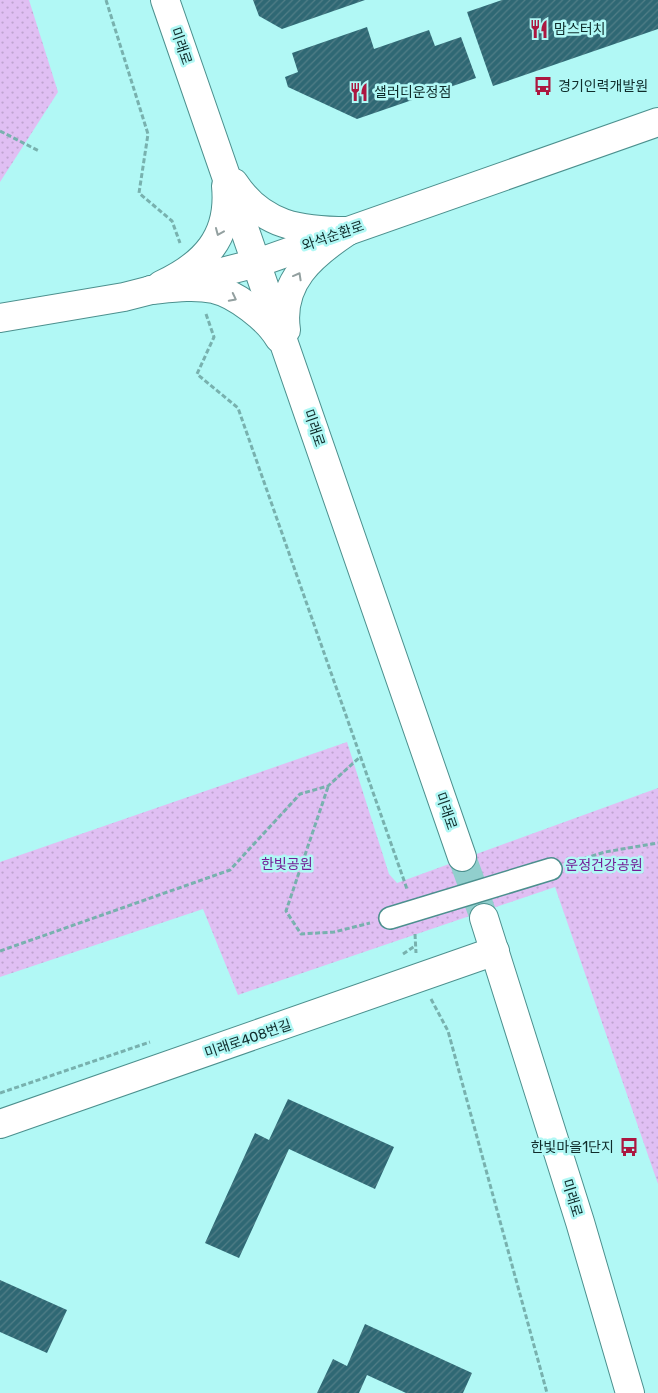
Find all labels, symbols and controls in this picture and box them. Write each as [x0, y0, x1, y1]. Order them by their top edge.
restaurant icon: 맘스터치 [528, 18, 550, 40]
place label: 맘스터치 [554, 21, 606, 38]
street label: 미래로 [167, 25, 195, 67]
bus stop icon: 경기인력개발원 [532, 75, 554, 97]
place label: 경기인력개발원 [558, 78, 648, 95]
restaurant icon: 샐러디운정점 [348, 81, 370, 103]
place label: 샐러디운정점 [374, 84, 451, 101]
street label: 와석순환로 [300, 217, 366, 255]
one-way arrow [215, 227, 226, 236]
one-way arrow [292, 272, 302, 281]
one-way arrow [227, 292, 236, 302]
street label: 미래로 [300, 407, 328, 449]
street label: 미래로 [432, 790, 460, 832]
park label: 한빛공원 [261, 856, 313, 873]
park label: 운정건강공원 [565, 857, 643, 874]
street label: 미래로408번길 [202, 1016, 294, 1062]
bus stop icon: 한빛마을1단지 [618, 1136, 640, 1158]
place label: 한빛마을1단지 [531, 1139, 614, 1156]
street label: 미래로 [558, 1177, 586, 1219]

